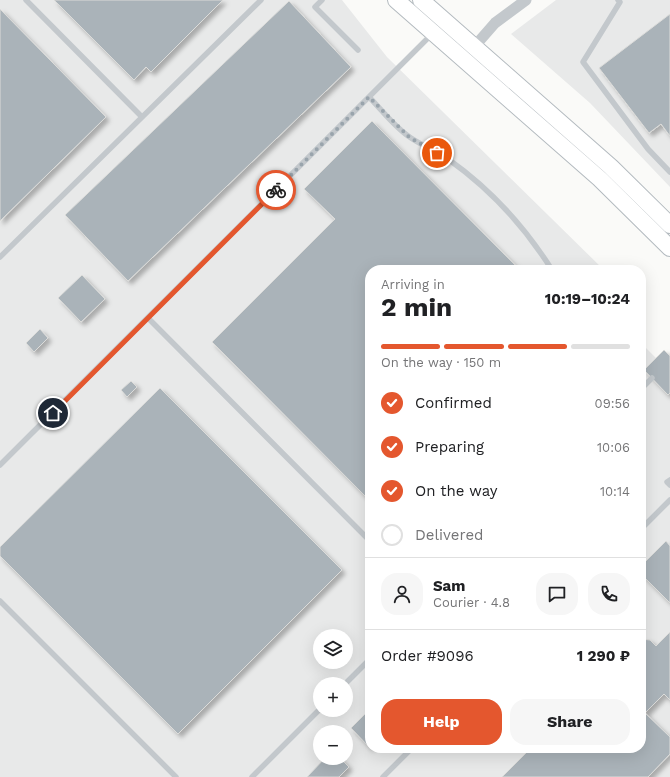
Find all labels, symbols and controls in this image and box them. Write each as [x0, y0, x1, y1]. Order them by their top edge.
pin [420, 136, 454, 170]
icon: bag [426, 142, 448, 164]
courier [256, 170, 296, 210]
icon: bike [265, 179, 287, 201]
text: Arriving in [381, 277, 445, 292]
text: 10:19–10:24 [545, 290, 630, 308]
text: 2 min [381, 292, 452, 322]
text: On the way · 150 m [381, 355, 501, 370]
icon: check [381, 392, 403, 414]
text: Confirmed [415, 394, 492, 412]
pin [36, 396, 70, 430]
text: 09:56 [595, 396, 630, 411]
icon: home [42, 402, 64, 424]
icon: check [381, 436, 403, 458]
text: Preparing [415, 438, 484, 456]
text: 10:06 [597, 440, 630, 455]
icon: check [381, 480, 403, 502]
text: On the way [415, 482, 497, 500]
text: 10:14 [600, 484, 630, 499]
text: Delivered [415, 526, 483, 544]
button: person [381, 573, 423, 615]
button: chat [536, 573, 578, 615]
button: phone [588, 573, 630, 615]
text: Sam [433, 577, 465, 595]
text: Courier · 4.8 [433, 595, 510, 610]
map controls [313, 629, 353, 765]
button: layers [313, 629, 353, 669]
text: Order #9096 [381, 647, 474, 665]
text: 1 290 ₽ [577, 647, 630, 665]
button: + [313, 677, 353, 717]
button: Help [381, 699, 502, 745]
button: Share [510, 699, 630, 745]
button: − [313, 725, 353, 765]

